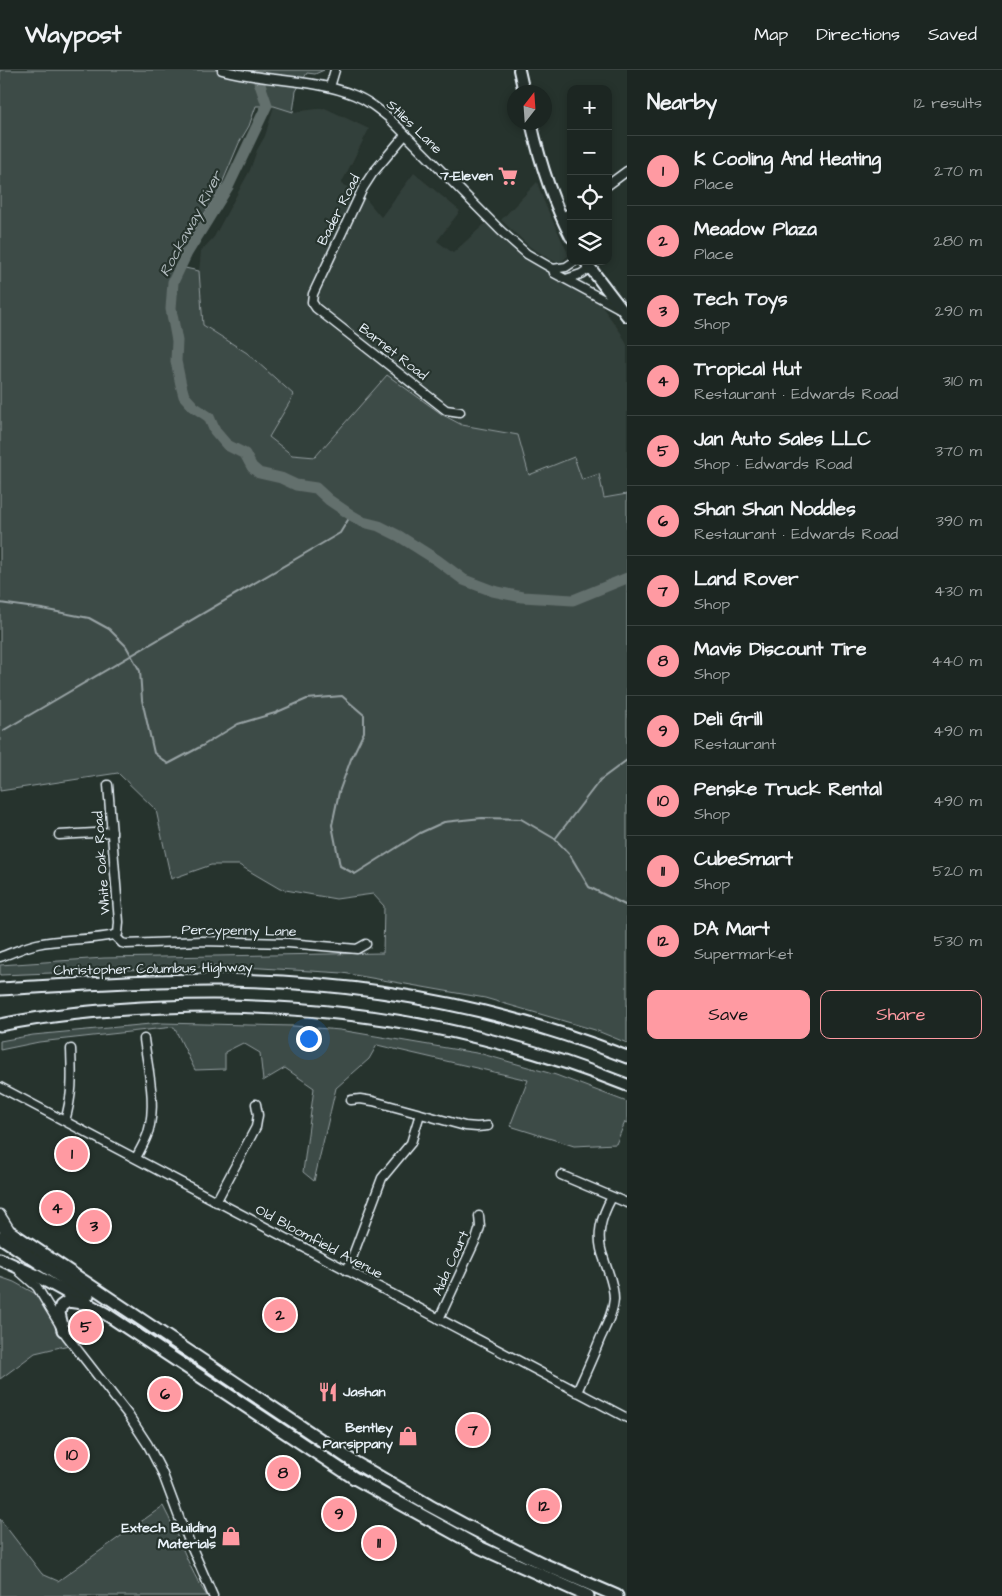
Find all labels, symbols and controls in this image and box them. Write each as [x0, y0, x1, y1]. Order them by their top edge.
text: Waypost [25, 18, 122, 52]
text: Map [754, 22, 788, 47]
text: Directions [816, 22, 900, 47]
text: Saved [928, 22, 977, 47]
north arrow [507, 85, 552, 130]
map controls [567, 85, 612, 265]
button: + [567, 85, 612, 130]
text: Nearby [647, 88, 717, 117]
text: 12 results [914, 92, 982, 114]
street label: Stiles Lane [382, 95, 447, 159]
button: − [567, 130, 612, 175]
text: K Cooling And Heating [694, 146, 881, 173]
text: 1 [662, 160, 664, 182]
text: 270 m [934, 160, 982, 182]
supermarket icon: 7-Eleven [497, 165, 519, 187]
water label: Rockaway River [154, 166, 229, 281]
place label: 7-Eleven [439, 166, 493, 186]
street label: Bader Road [313, 171, 365, 249]
text: Place [694, 173, 734, 195]
button: locate [567, 175, 612, 220]
text: Meadow Plaza [694, 216, 817, 243]
button: layers [567, 220, 612, 265]
text: 2 [658, 230, 668, 252]
text: 280 m [934, 230, 982, 252]
text: Place [694, 243, 734, 265]
text: Tech Toys [694, 286, 788, 313]
text: 3 [659, 300, 667, 322]
text: 290 m [935, 300, 982, 322]
text: Shop [694, 313, 730, 335]
street label: Barnet Road [354, 319, 432, 385]
text: Tropical Hut [694, 356, 802, 383]
text: 4 [658, 370, 668, 392]
text: 310 m [943, 370, 982, 392]
text: Restaurant · Edwards Road [694, 383, 898, 405]
text: Jan Auto Sales LLC [694, 426, 871, 453]
text: 5 [657, 440, 669, 462]
text: 370 m [935, 440, 982, 462]
text: Shop · Edwards Road [694, 453, 852, 475]
text: Shan Shan Noddles [694, 496, 856, 523]
text: 6 [658, 510, 668, 532]
text: 390 m [936, 510, 982, 532]
text: Restaurant · Edwards Road [694, 523, 898, 545]
text: Land Rover [694, 566, 799, 593]
text: 7 [658, 580, 668, 602]
text: 430 m [934, 580, 982, 602]
text: Shop [694, 593, 730, 615]
text: Mavis Discount Tire [694, 636, 867, 663]
text: 8 [658, 650, 668, 672]
text: 440 m [931, 650, 982, 672]
text: Shop [694, 663, 730, 685]
text: Deli Grill [694, 706, 763, 733]
text: 9 [658, 720, 668, 742]
text: 490 m [933, 720, 982, 742]
text: Restaurant [694, 733, 776, 755]
text: Penske Truck Rental [694, 776, 882, 803]
text: 10 [657, 790, 669, 812]
text: 490 m [933, 790, 982, 812]
text: Shop [694, 803, 730, 825]
street label: White Oak Road [88, 810, 116, 916]
text: CubeSmart [694, 846, 793, 873]
text: 11 [661, 860, 665, 882]
text: 520 m [933, 860, 982, 882]
text: Shop [694, 873, 730, 895]
text: DA Mart [694, 916, 770, 943]
street label: Percypenny Lane [181, 920, 297, 942]
text: 12 [657, 930, 669, 952]
text: 530 m [934, 930, 982, 952]
text: Supermarket [694, 943, 793, 965]
street label: Christopher Columbus Highway [53, 957, 253, 981]
button: Save [647, 990, 810, 1039]
button: Share [820, 990, 982, 1039]
your location [296, 1026, 322, 1052]
pin: 1 [56, 1135, 88, 1173]
pin: 4 [41, 1189, 73, 1227]
street label: Old Bloomfield Avenue [252, 1200, 387, 1284]
pin: 3 [78, 1207, 110, 1245]
street label: Aida Court [428, 1227, 474, 1299]
pin: 2 [264, 1296, 296, 1334]
pin: 5 [70, 1308, 102, 1346]
pin: 6 [149, 1375, 181, 1413]
restaurant icon: Jashan [317, 1381, 339, 1403]
place label: Jashan [342, 1382, 386, 1402]
pin: 7 [457, 1411, 489, 1449]
place label: Bentley Parsippany [323, 1418, 393, 1454]
shop icon: Bentley Parsippany [397, 1425, 419, 1447]
pin: 10 [56, 1436, 88, 1474]
pin: 8 [267, 1454, 299, 1492]
pin: 12 [528, 1487, 560, 1525]
pin: 9 [323, 1495, 355, 1533]
place label: Extech Building Materials [122, 1518, 217, 1554]
pin: 11 [363, 1524, 395, 1562]
shop icon: Extech Building Materials [220, 1525, 242, 1547]

